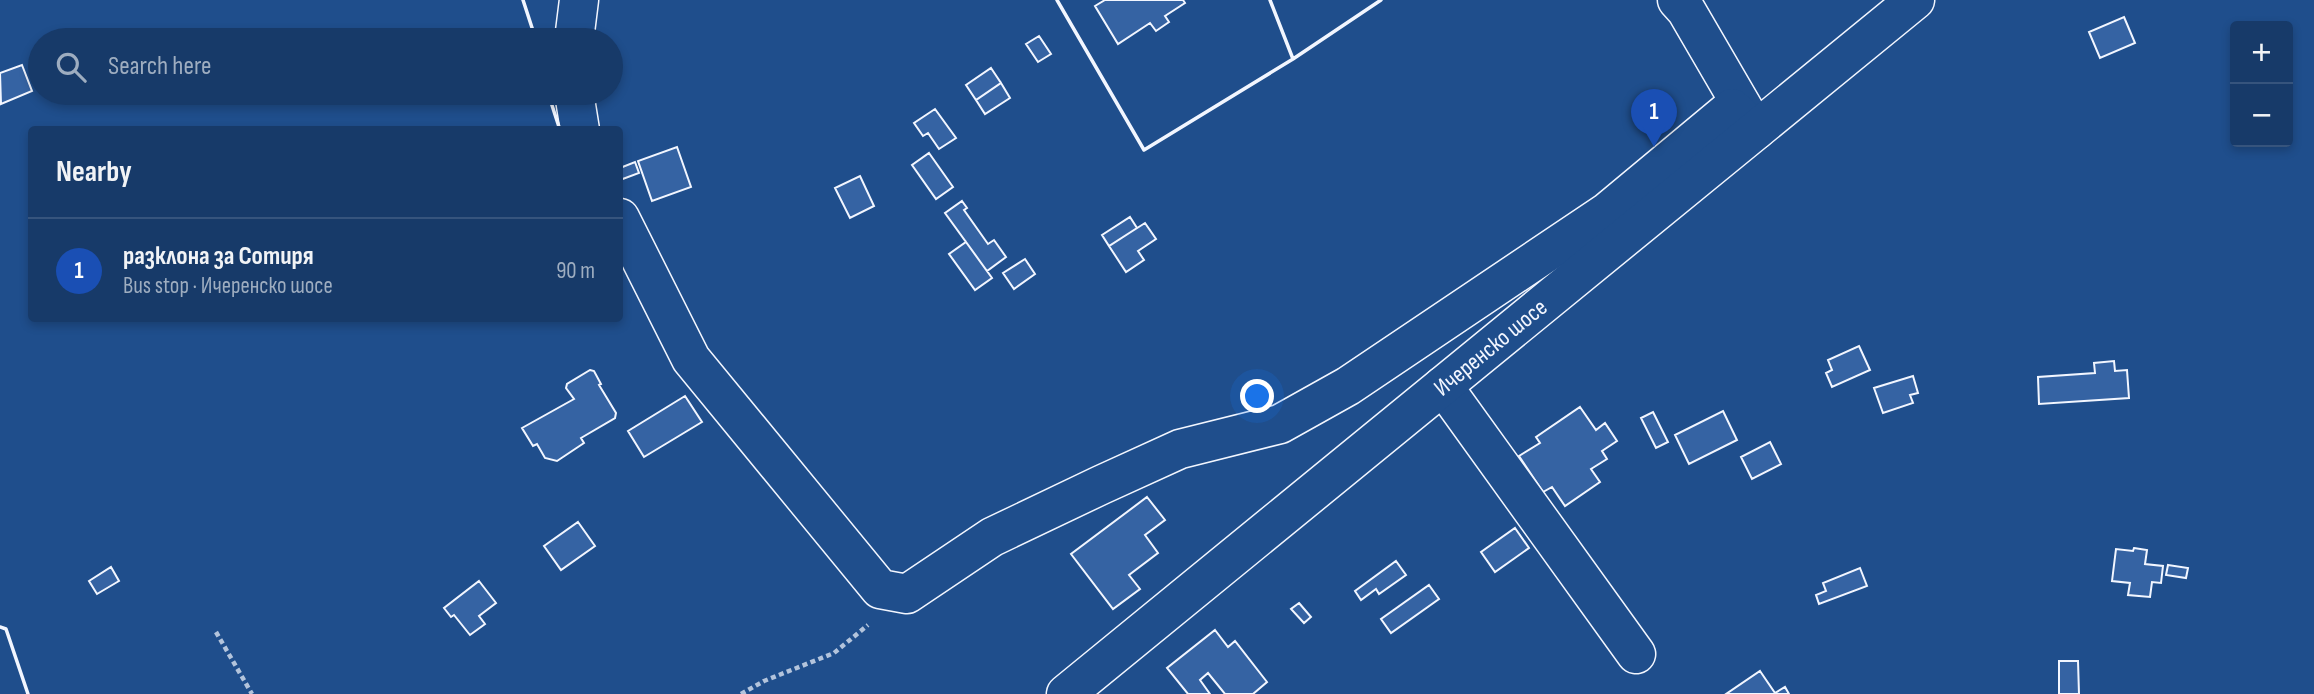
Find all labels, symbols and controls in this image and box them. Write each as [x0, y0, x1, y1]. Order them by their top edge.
map controls [2230, 21, 2293, 147]
button: + [2230, 21, 2293, 84]
search box [28, 28, 623, 105]
icon: search [52, 48, 90, 86]
text: Search here [108, 51, 211, 82]
button: − [2230, 84, 2293, 147]
pin: 1 [1631, 89, 1677, 147]
text: Nearby [56, 154, 132, 190]
text: разклона за Сотиря [123, 241, 314, 272]
text: 1 [74, 257, 84, 285]
text: 90 m [556, 257, 595, 285]
text: Bus stop · Ичеренско шосе [123, 272, 333, 300]
street label: Ичеренско шосе [1428, 292, 1553, 402]
your location [1240, 379, 1274, 413]

